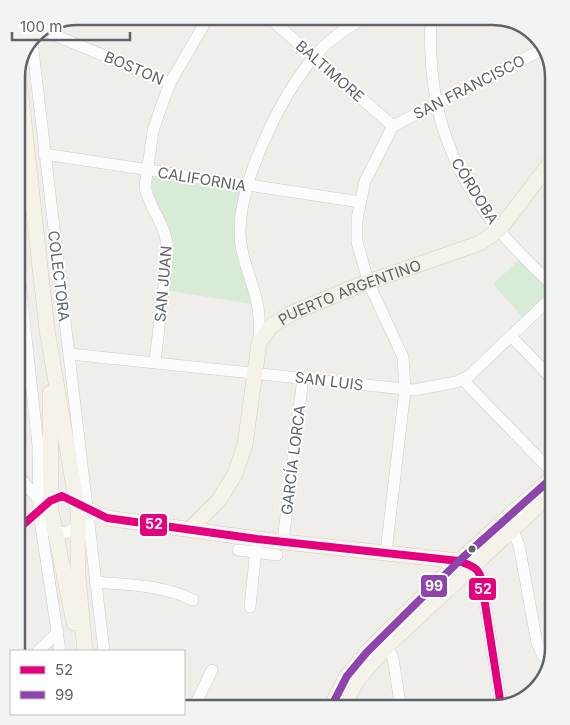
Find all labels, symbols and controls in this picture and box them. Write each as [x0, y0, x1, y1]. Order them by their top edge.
scale bar [12, 10, 130, 42]
text: 100 m [20, 17, 62, 36]
street label: BALTIMORE [292, 36, 368, 106]
street label: BOSTON [101, 47, 167, 89]
street label: SAN FRANCISCO [410, 51, 528, 123]
street label: CÓRDOBA [447, 154, 503, 228]
street label: CALIFORNIA [156, 163, 248, 195]
street label: COLECTORA [44, 229, 74, 323]
street label: SAN JUAN [150, 245, 176, 323]
street label: PUERTO ARGENTINO [274, 255, 424, 329]
street label: SAN LUIS [294, 367, 364, 395]
street label: GARCÍA LORCA [277, 404, 309, 516]
line badge: 52 [139, 513, 168, 537]
text: 52 [145, 515, 163, 532]
unlabelled marker [467, 544, 477, 554]
line badge: 99 [420, 574, 448, 598]
text: 99 [425, 577, 443, 594]
line badge: 52 [468, 577, 497, 601]
text: 52 [474, 580, 492, 597]
legend [10, 650, 185, 715]
text: 52 [55, 660, 73, 679]
text: 99 [55, 685, 74, 704]

